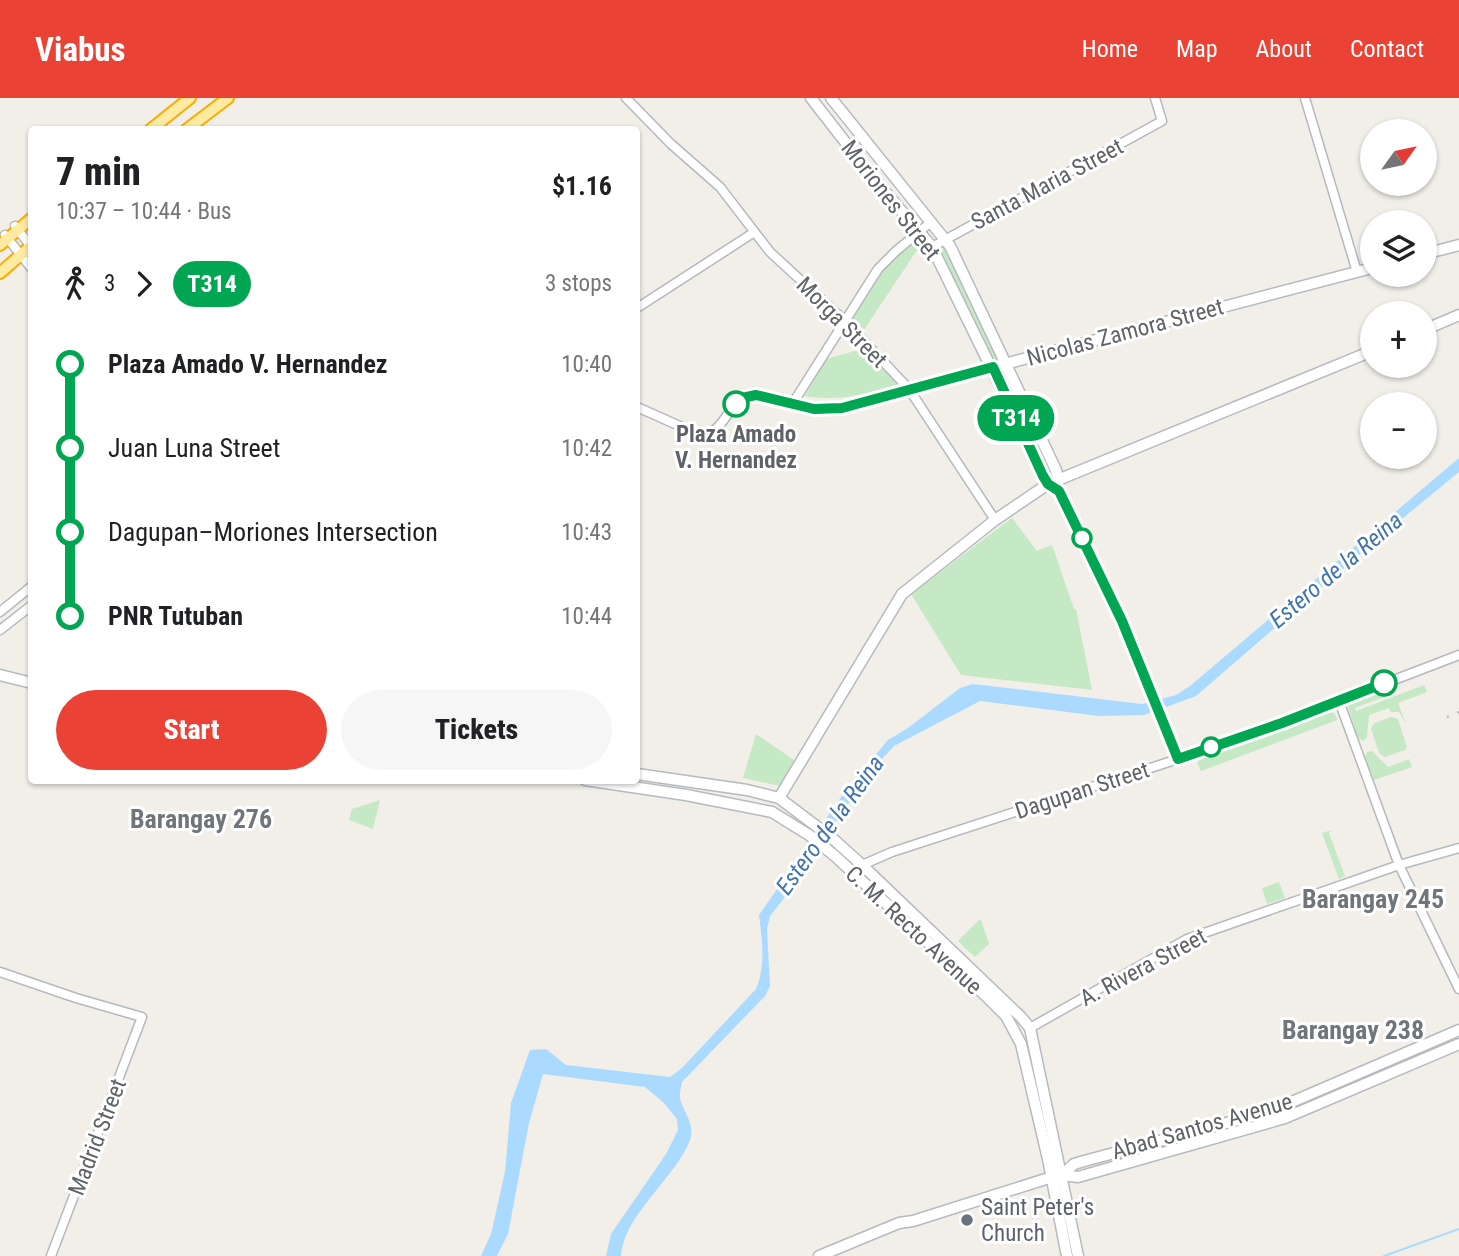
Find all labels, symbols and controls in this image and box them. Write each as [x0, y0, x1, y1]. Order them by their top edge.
text: Viabus [35, 30, 125, 69]
text: Home [1082, 35, 1138, 63]
text: Map [1176, 35, 1218, 63]
text: About [1256, 35, 1312, 63]
text: Contact [1350, 35, 1424, 63]
north arrow [1360, 119, 1437, 196]
map controls [1360, 119, 1437, 469]
street label: Santa Maria Street [967, 133, 1128, 236]
street label: Moriones Street [836, 135, 946, 265]
text: 7 min [56, 150, 141, 194]
text: $1.16 [552, 171, 612, 201]
text: 10:37 – 10:44 · Bus [56, 198, 232, 225]
button: layers [1360, 210, 1437, 287]
icon: walk [56, 265, 94, 303]
icon: forward [125, 265, 163, 303]
text: 3 [104, 270, 115, 297]
text: T314 [187, 270, 237, 298]
text: 3 stops [545, 270, 612, 297]
street label: Morga Street [791, 271, 893, 373]
street label: Nicolas Zamora Street [1024, 293, 1226, 372]
button: + [1360, 301, 1437, 378]
text: Plaza Amado V. Hernandez [108, 349, 388, 379]
text: 10:40 [561, 351, 612, 378]
marker: Plaza Amado V. Hernandez [723, 391, 749, 417]
button: − [1360, 392, 1437, 469]
line badge: T314 [967, 395, 1065, 441]
text: T314 [991, 404, 1041, 432]
place label: Plaza Amado V. Hernandez [675, 421, 797, 474]
text: Juan Luna Street [108, 433, 280, 463]
text: 10:42 [561, 435, 612, 462]
water label: Estero de la Reina [1264, 506, 1408, 634]
text: Dagupan–Moriones Intersection [108, 517, 438, 547]
text: 10:43 [561, 519, 612, 546]
unlabelled marker [1072, 528, 1092, 548]
text: PNR Tutuban [108, 601, 243, 631]
text: 10:44 [561, 603, 612, 630]
unlabelled marker [1371, 670, 1397, 696]
button: Start [56, 690, 327, 770]
button: Tickets [341, 690, 612, 770]
unlabelled marker [1201, 737, 1221, 757]
water label: Estero de la Reina [770, 750, 890, 900]
street label: Dagupan Street [1012, 756, 1153, 825]
district label: Barangay 276 [130, 804, 272, 834]
street label: C. M. Recto Avenue [840, 860, 987, 1000]
district label: Barangay 245 [1302, 884, 1444, 914]
street label: A. Rivera Street [1075, 923, 1211, 1012]
district label: Barangay 238 [1282, 1015, 1424, 1045]
street label: Madrid Street [63, 1075, 132, 1199]
street label: Abad Santos Avenue [1109, 1088, 1296, 1165]
place label: Saint Peter's Church [981, 1194, 1094, 1247]
marker: Saint Peter's Church [959, 1212, 975, 1228]

